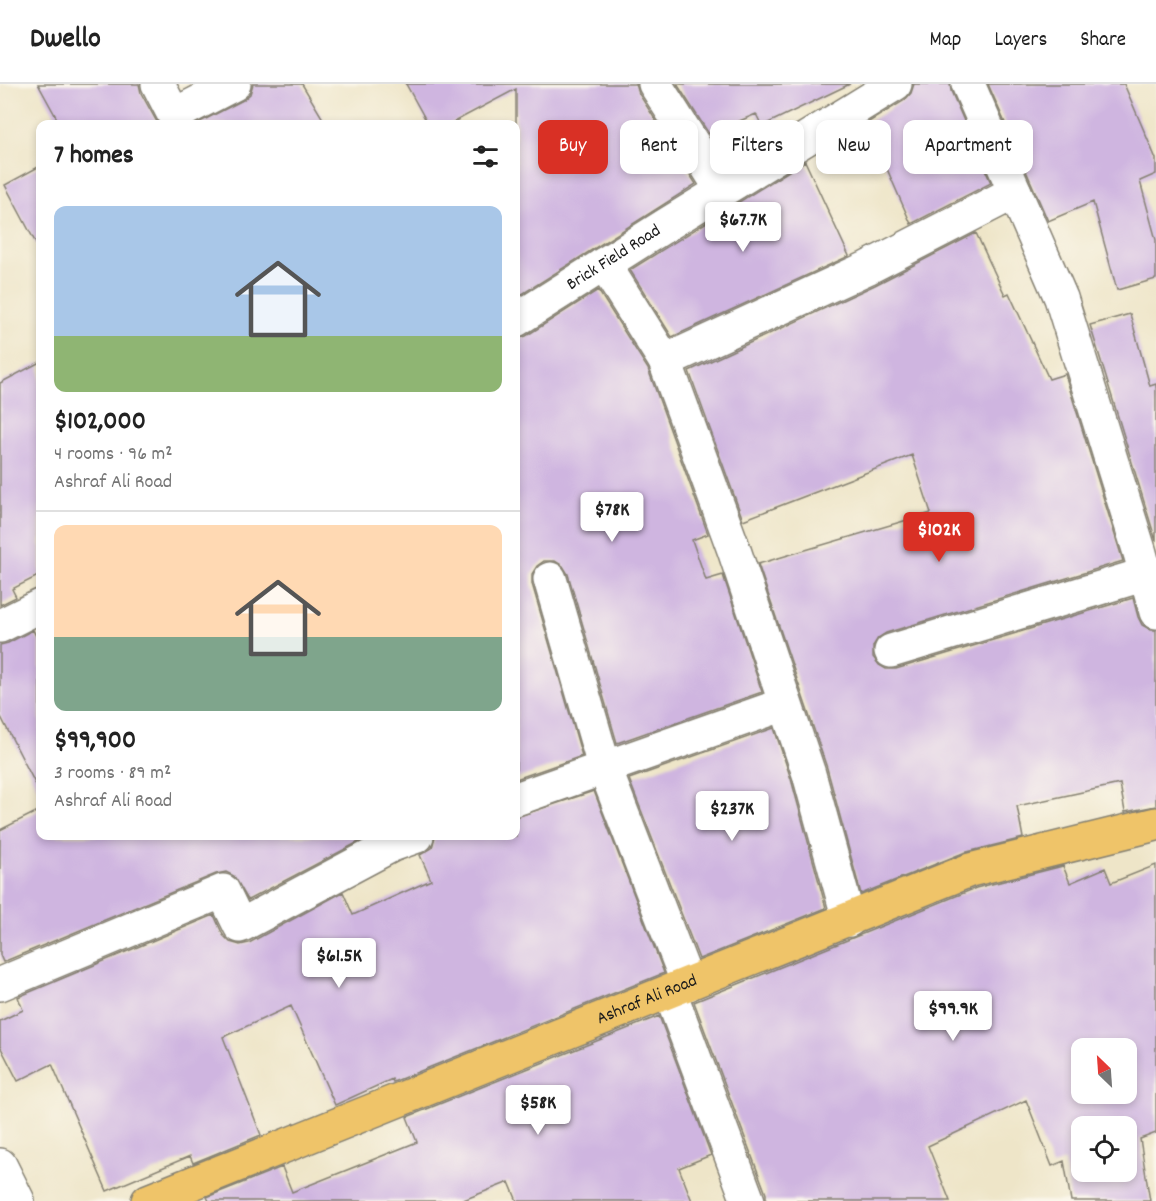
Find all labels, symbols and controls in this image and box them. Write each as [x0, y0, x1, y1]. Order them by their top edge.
text: Dwello [30, 21, 101, 61]
text: Map [930, 26, 961, 56]
text: Layers [994, 26, 1047, 56]
text: Share [1080, 26, 1126, 56]
chip: Buy [538, 120, 608, 174]
chip: Rent [620, 120, 698, 174]
chip: Filters [710, 120, 804, 174]
chip: New [816, 120, 891, 174]
chip: Apartment [903, 120, 1033, 174]
text: 7 homes [54, 138, 134, 175]
icon: filters [469, 140, 502, 173]
pin: $67.7K [694, 202, 792, 253]
text: $67.7K [719, 207, 767, 235]
street label: Brick Field Road [562, 219, 666, 297]
icon: home [224, 245, 332, 353]
text: $102,000 [54, 404, 146, 441]
text: 4 rooms · 96 m² [54, 441, 173, 469]
text: Ashraf Ali Road [54, 469, 172, 497]
pin: $78K [576, 492, 648, 543]
text: $78K [594, 497, 630, 525]
pin: $102K [897, 512, 981, 563]
text: $102K [917, 517, 961, 545]
icon: home [224, 564, 332, 672]
text: $99,900 [54, 723, 136, 760]
text: 3 rooms · 89 m² [54, 760, 171, 788]
text: Ashraf Ali Road [54, 788, 172, 816]
pin: $237K [690, 791, 774, 842]
text: $237K [710, 796, 754, 824]
pin: $61.5K [290, 938, 388, 989]
text: $61.5K [316, 943, 362, 971]
street label: Ashraf Ali Road [593, 969, 701, 1032]
pin: $99.9K [904, 991, 1002, 1042]
text: $99.9K [928, 996, 978, 1024]
north arrow [1071, 1038, 1137, 1104]
map controls [1071, 1038, 1137, 1182]
pin: $58K [502, 1085, 574, 1136]
text: $58K [520, 1090, 556, 1118]
button: locate [1071, 1116, 1137, 1182]

